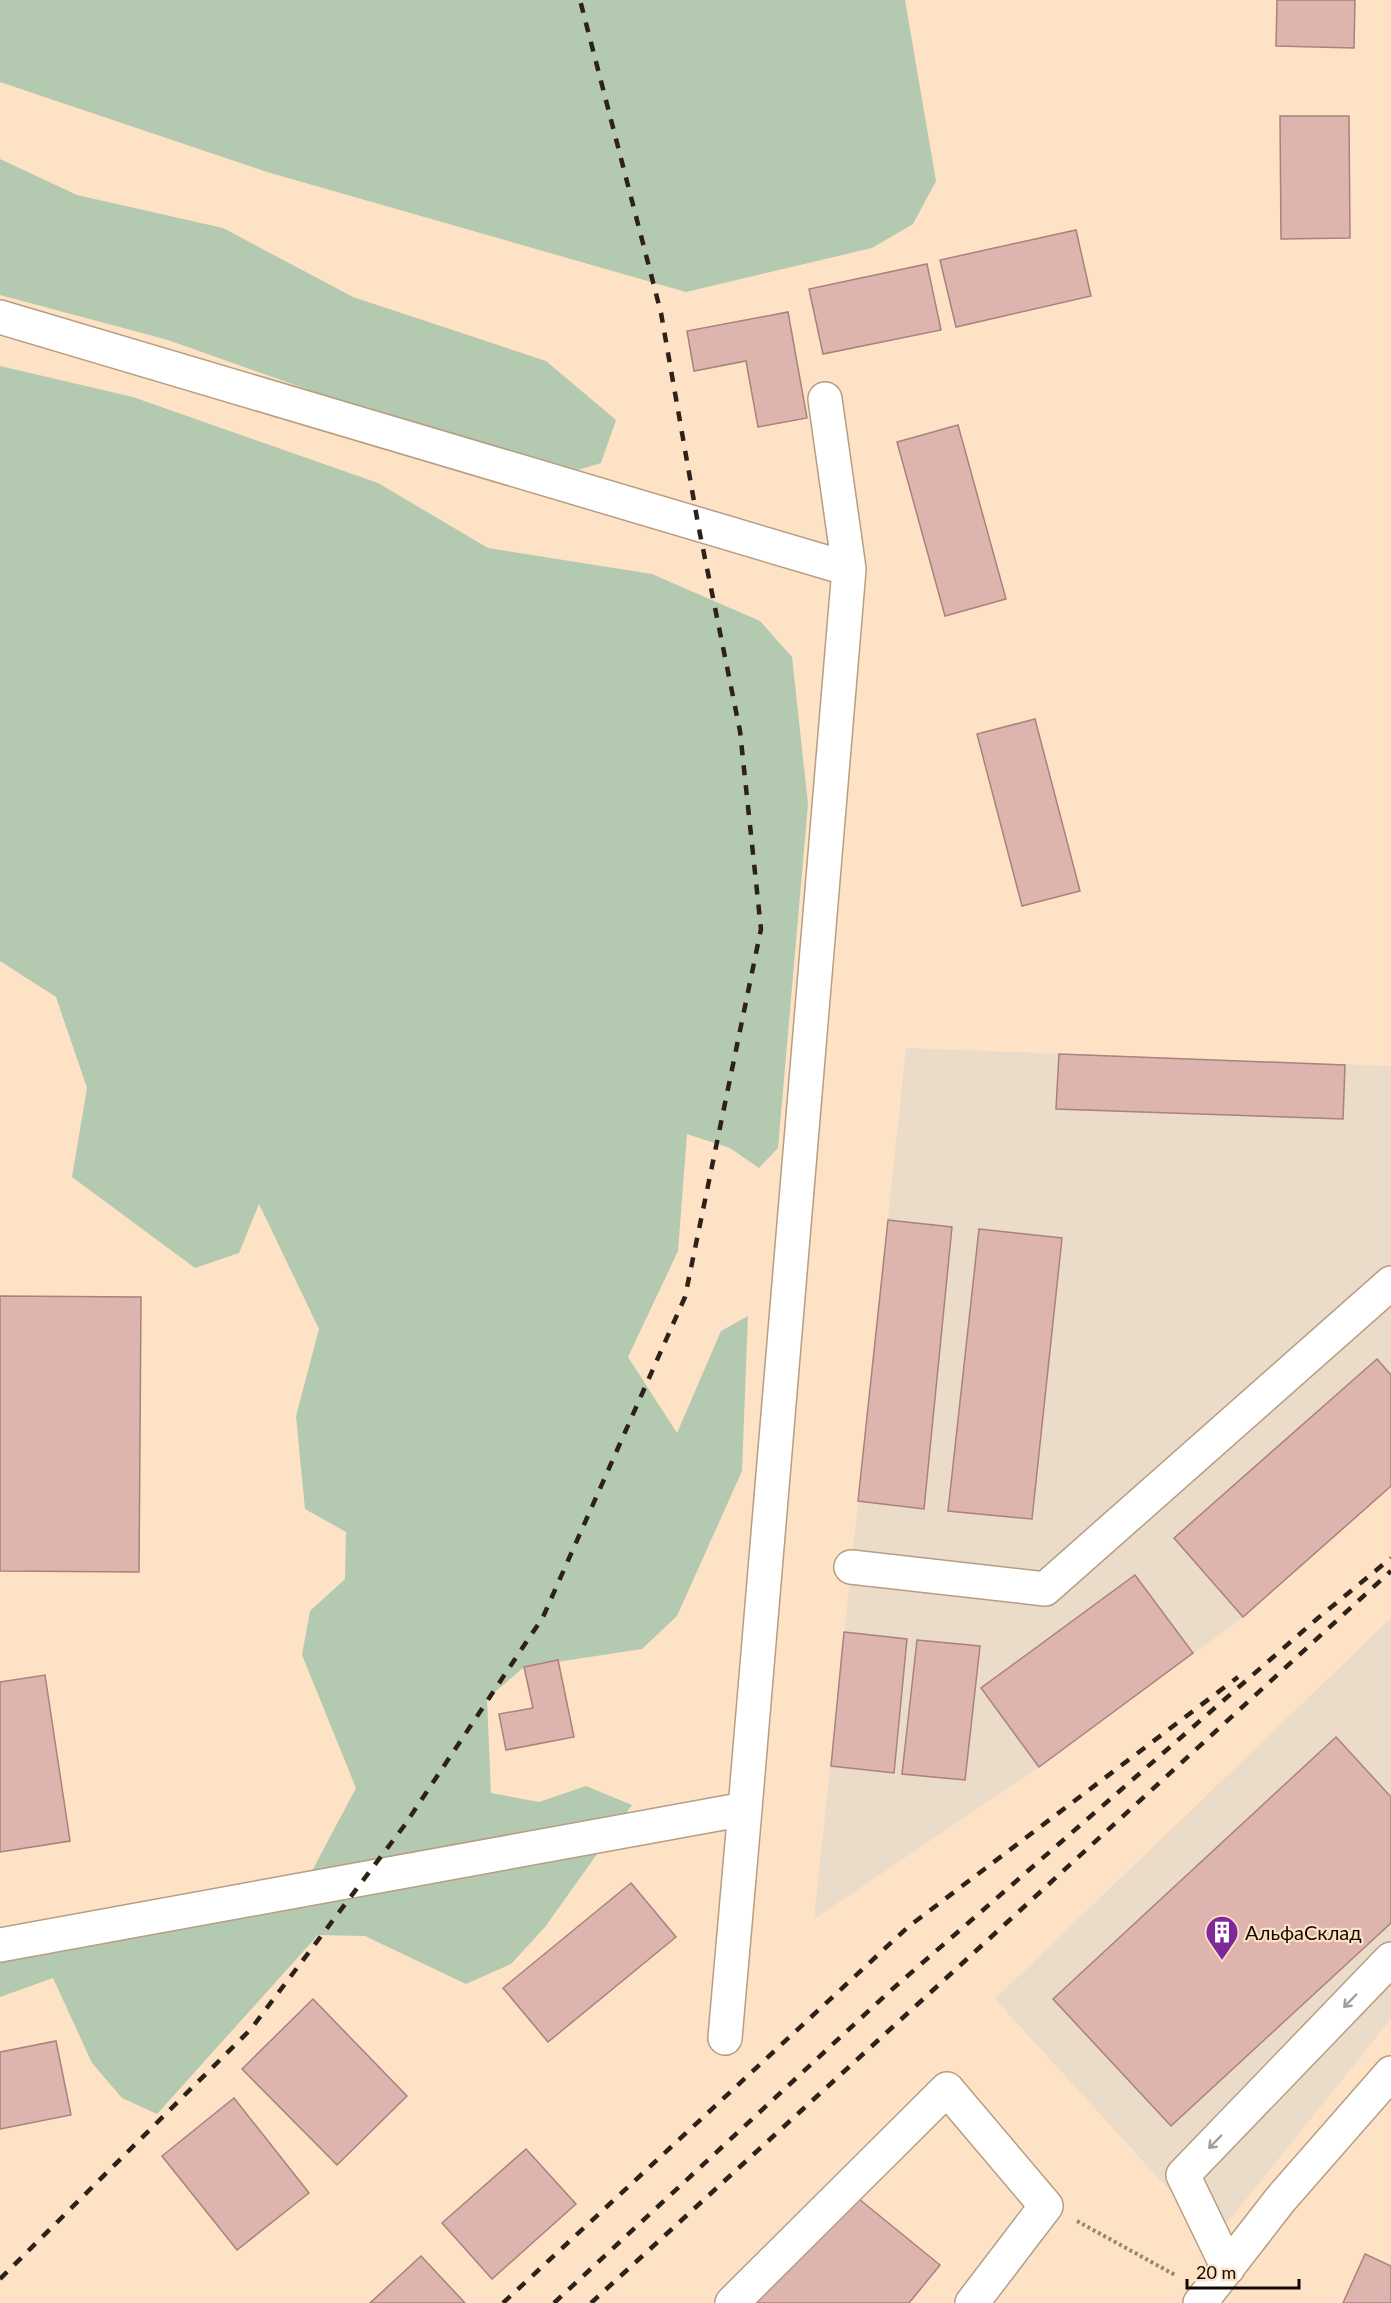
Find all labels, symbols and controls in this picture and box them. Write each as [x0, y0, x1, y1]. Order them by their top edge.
building icon: АльфаСклад [1204, 1914, 1240, 1961]
place label: АльфаСклад [1245, 1920, 1362, 1944]
one-way arrow [1343, 1994, 1358, 2009]
one-way arrow [1208, 2134, 1223, 2149]
scale bar [1187, 2252, 1300, 2290]
text: 20 m [1196, 2261, 1236, 2283]

